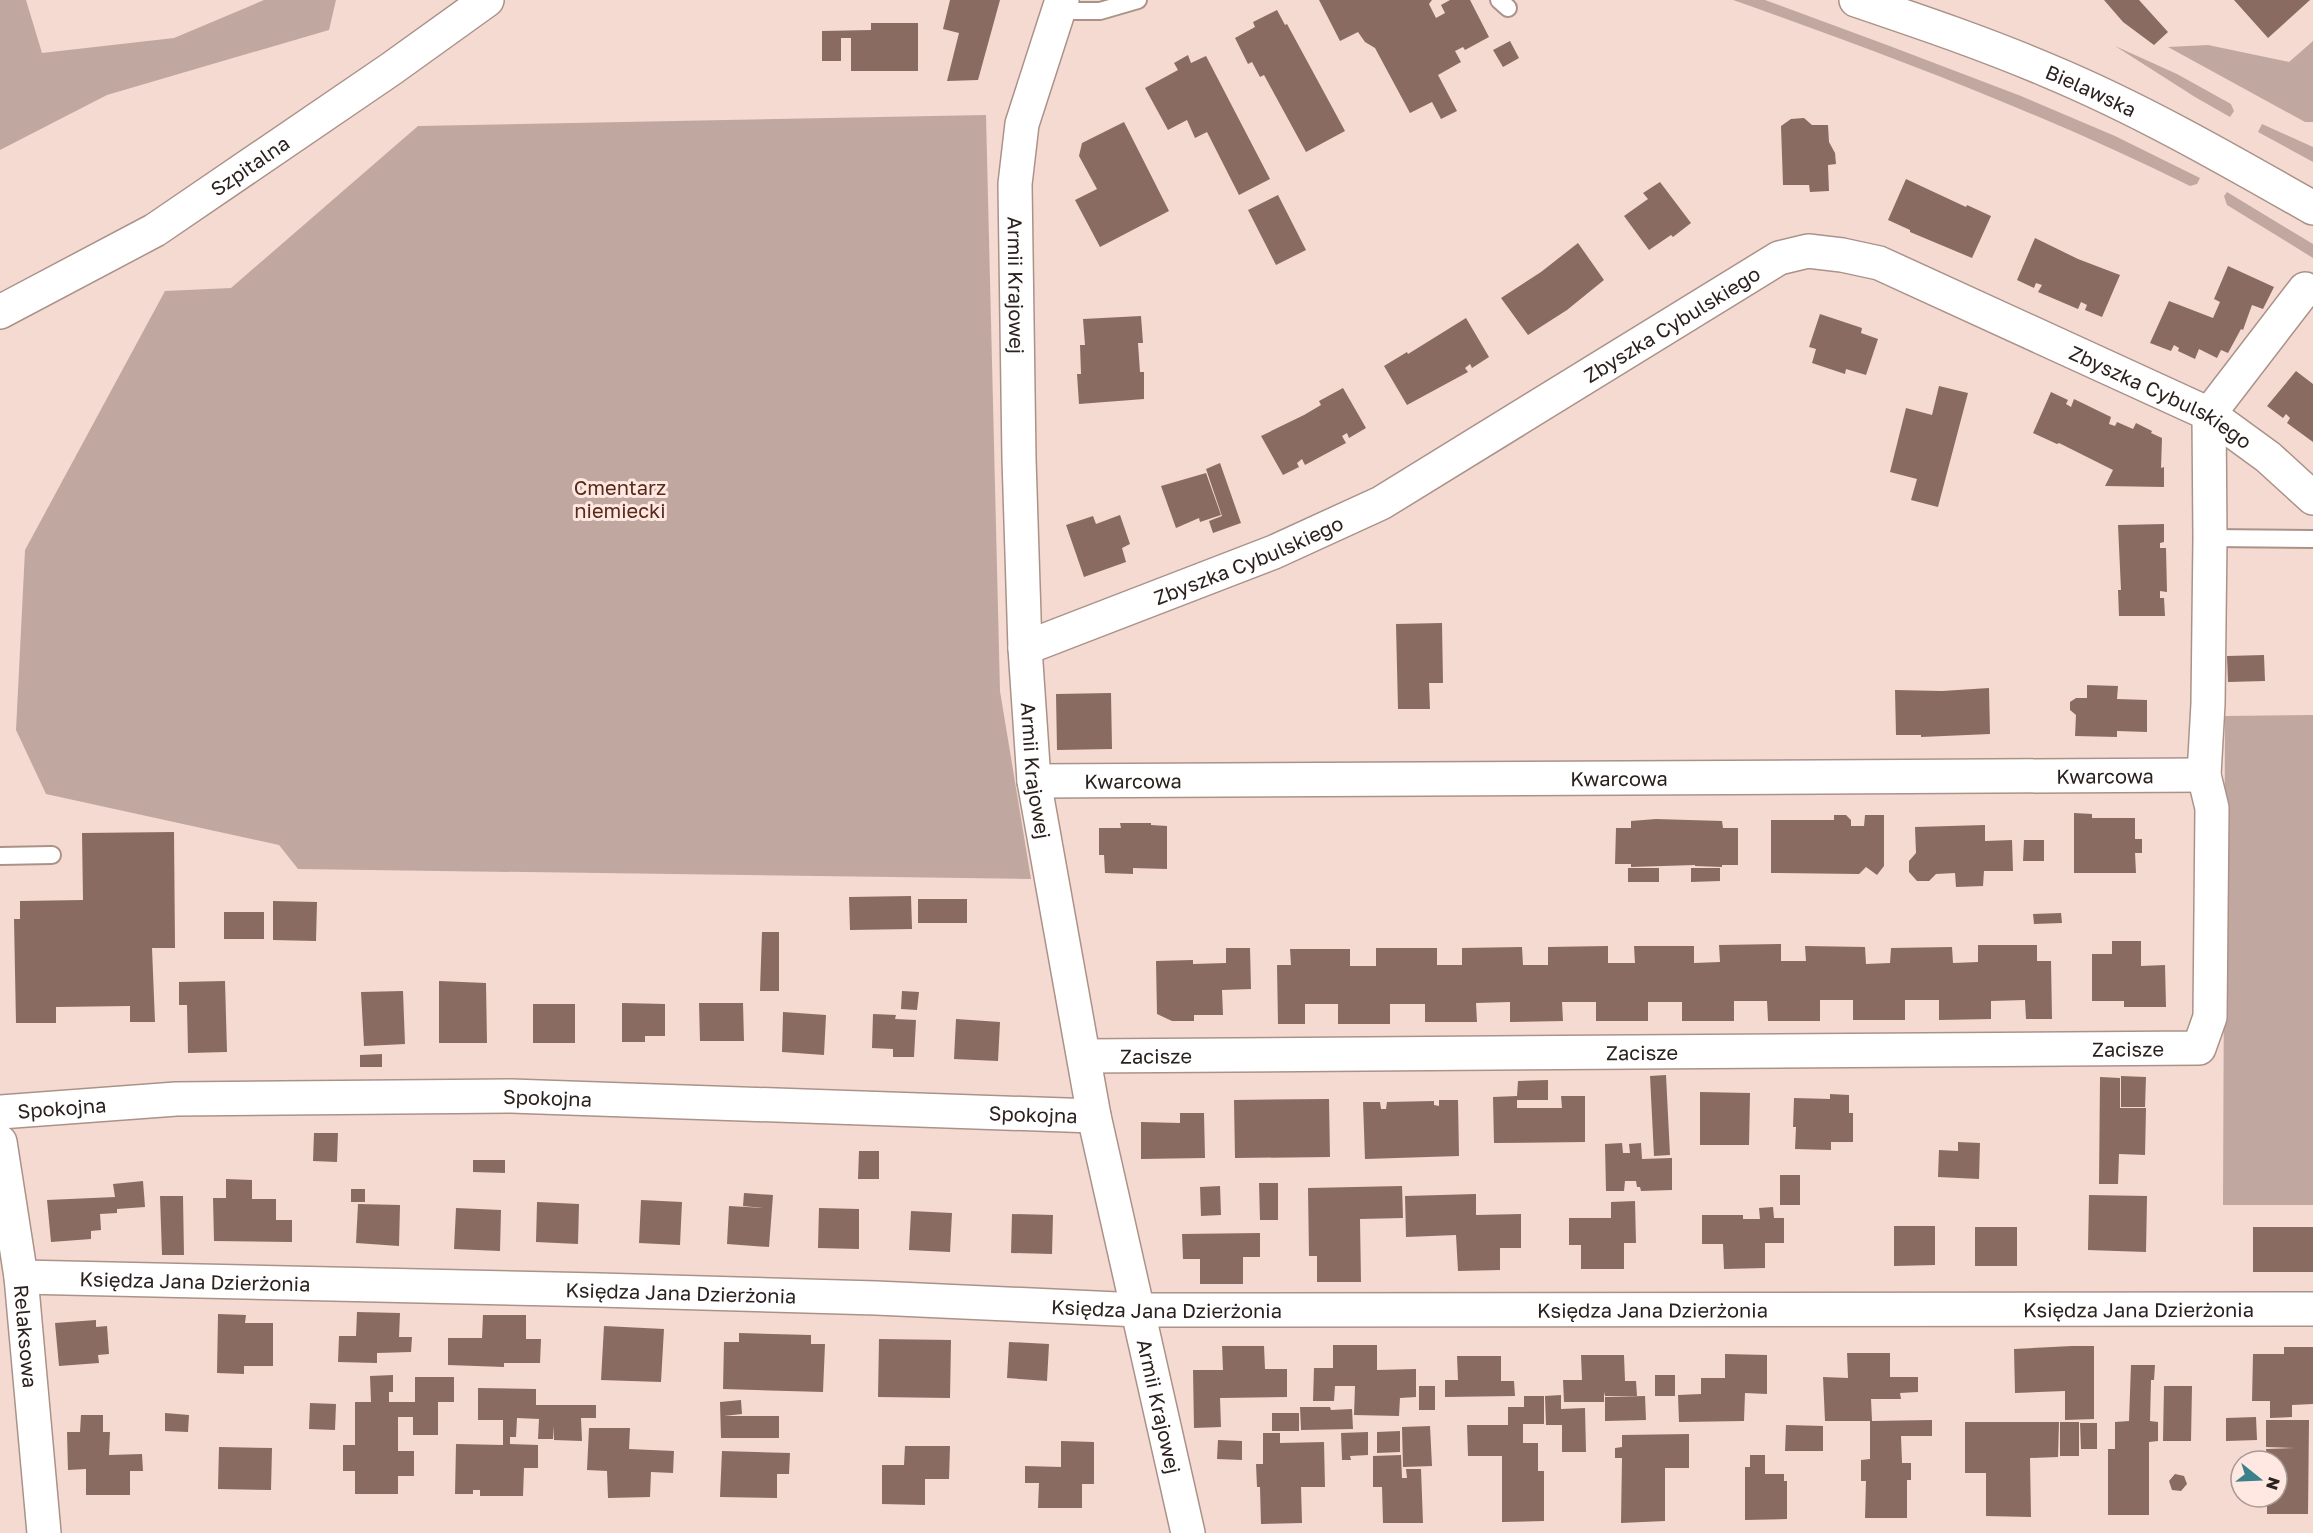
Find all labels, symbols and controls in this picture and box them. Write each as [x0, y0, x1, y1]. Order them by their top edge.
street label: Bielawska [2042, 59, 2140, 121]
street label: Szpitalna [206, 130, 294, 201]
street label: Armii Krajowej [1003, 216, 1029, 354]
street label: Zbyszka Cybulskiego [1579, 261, 1764, 387]
street label: Zbyszka Cybulskiego [2066, 340, 2257, 453]
park label: Cmentarz niemiecki [574, 475, 666, 522]
street label: Zbyszka Cybulskiego [1150, 510, 1346, 609]
street label: Armii Krajowej [1017, 701, 1056, 841]
street label: Kwarcowa [2056, 763, 2154, 788]
street label: Kwarcowa [1570, 766, 1668, 790]
street label: Kwarcowa [1084, 768, 1182, 793]
street label: Zacisze [2092, 1036, 2164, 1061]
street label: Zacisze [1606, 1040, 1678, 1064]
street label: Zacisze [1120, 1043, 1192, 1068]
street label: Spokojna [503, 1084, 592, 1111]
street label: Spokojna [17, 1092, 107, 1123]
street label: Spokojna [988, 1100, 1078, 1127]
street label: Księdza Jana Dzierżonia [79, 1266, 311, 1296]
street label: Księdza Jana Dzierżonia [565, 1277, 797, 1308]
street label: Relaksowa [10, 1283, 43, 1389]
street label: Księdza Jana Dzierżonia [1050, 1294, 1282, 1322]
street label: Księdza Jana Dzierżonia [1537, 1297, 1768, 1322]
street label: Księdza Jana Dzierżonia [2023, 1297, 2254, 1321]
street label: Armii Krajowej [1133, 1337, 1186, 1476]
north arrow [2229, 1449, 2289, 1509]
text: N [2262, 1475, 2285, 1493]

